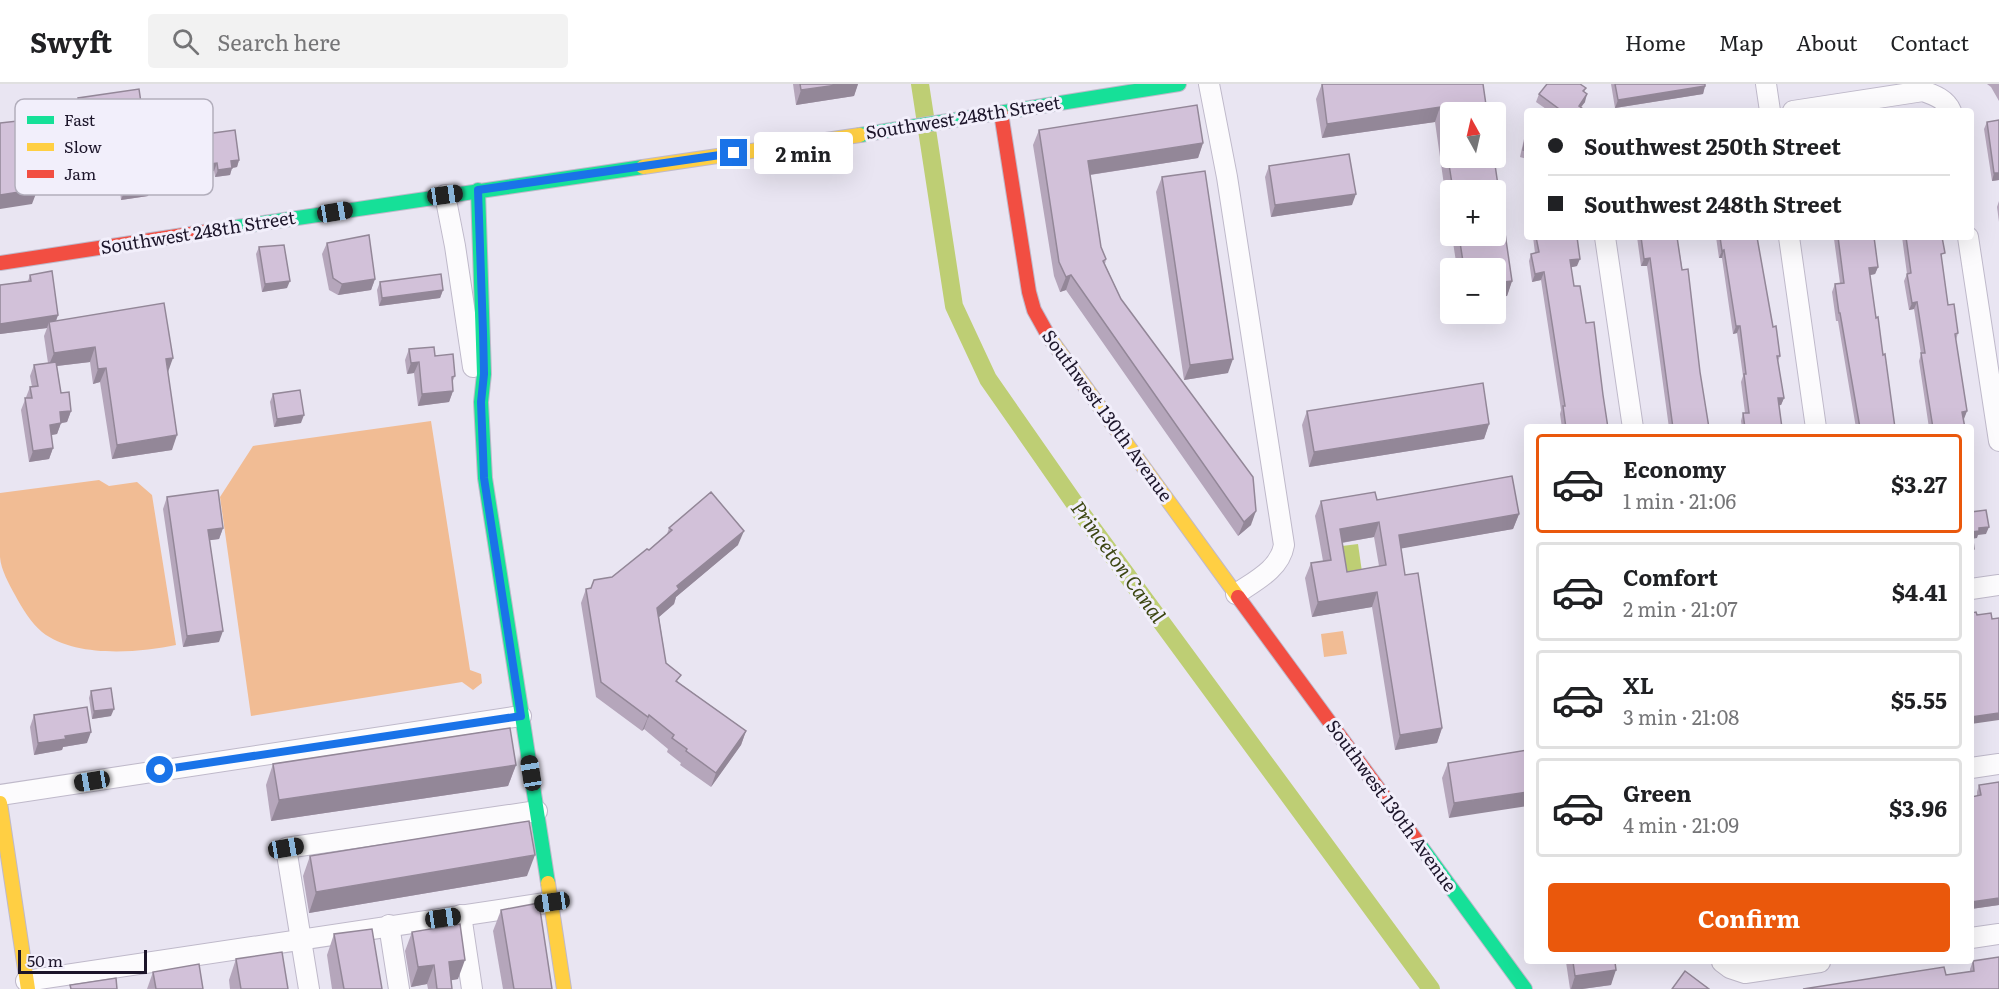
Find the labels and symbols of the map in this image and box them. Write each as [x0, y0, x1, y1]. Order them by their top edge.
street label: Southwest 248th Street [863, 88, 1063, 145]
legend [15, 99, 213, 195]
north arrow [1440, 102, 1506, 168]
text: Fast [64, 107, 96, 131]
callout: 2 min [755, 132, 854, 174]
text: Slow [64, 134, 102, 158]
route end [720, 139, 747, 166]
text: Jam [64, 161, 97, 185]
car [426, 184, 464, 206]
car [316, 200, 354, 224]
street label: Southwest 248th Street [98, 203, 298, 260]
street label: Southwest 130th Avenue [1036, 323, 1180, 507]
water label: Princeton Canal [1065, 494, 1174, 628]
street label: Southwest 130th Avenue [1320, 713, 1464, 897]
car [519, 754, 543, 792]
route start [146, 756, 173, 783]
car [73, 769, 111, 793]
car [267, 836, 305, 860]
car [533, 891, 571, 913]
car [424, 907, 462, 929]
scale bar [18, 947, 147, 974]

